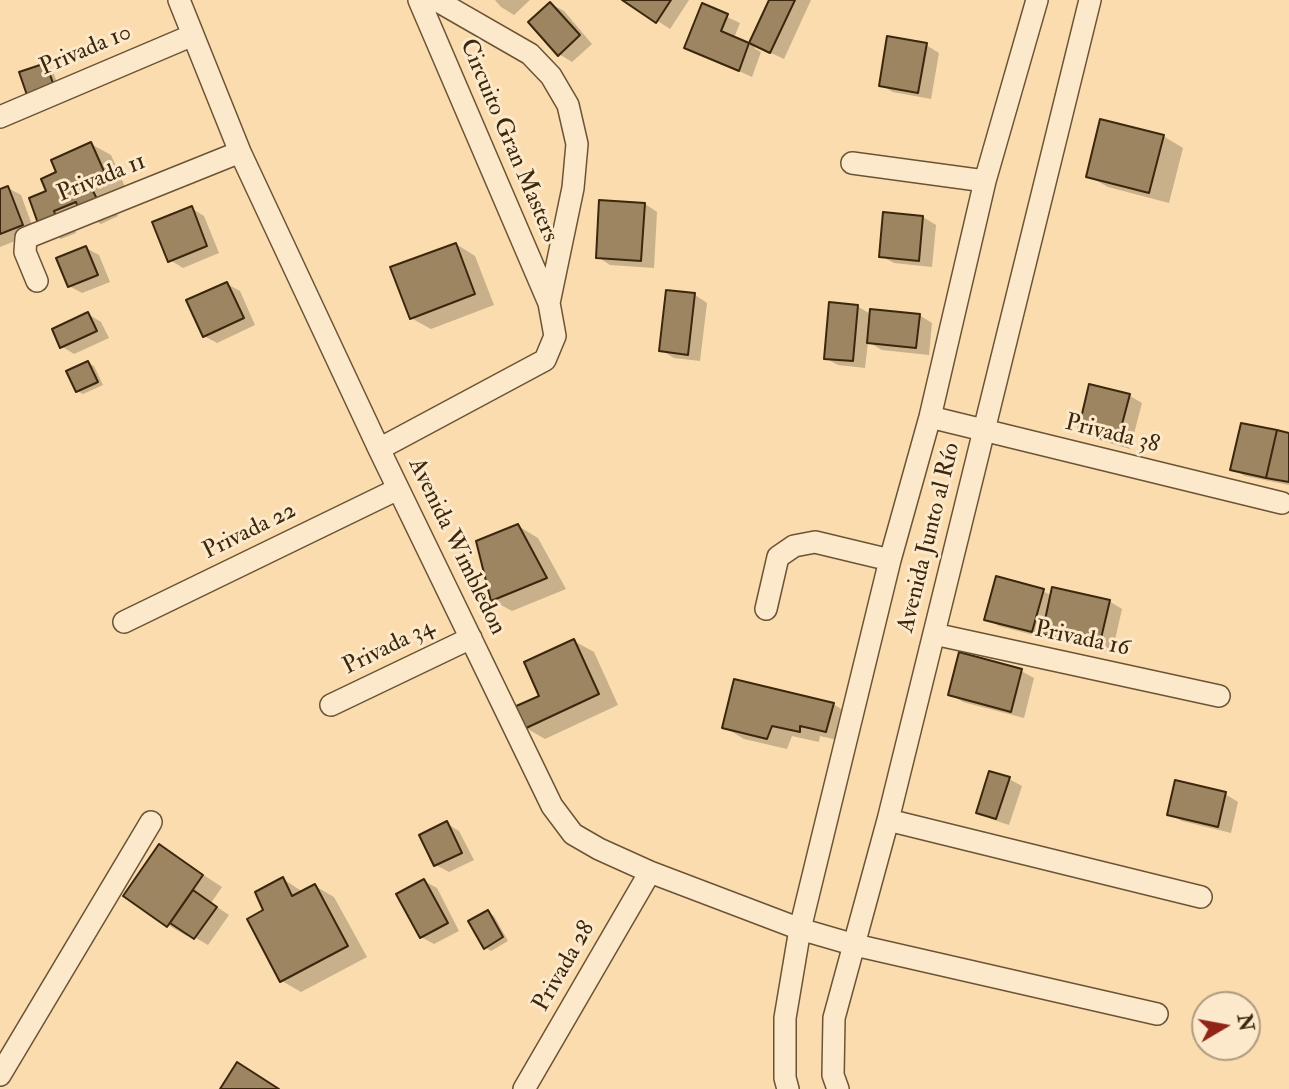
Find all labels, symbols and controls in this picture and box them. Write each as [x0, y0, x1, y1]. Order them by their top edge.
street label: Privada 10 [36, 19, 136, 83]
street label: Circuito Gran Masters [452, 35, 564, 247]
street label: Privada 11 [53, 148, 151, 210]
street label: Privada 38 [1062, 409, 1162, 461]
street label: Avenida Junto al Río [893, 440, 967, 636]
street label: Avenida Wimbledon [401, 454, 511, 640]
street label: Privada 22 [199, 497, 301, 567]
street label: Privada 34 [339, 614, 439, 682]
street label: Privada 16 [1032, 616, 1132, 664]
street label: Privada 28 [528, 917, 602, 1017]
north arrow [1191, 991, 1261, 1061]
text: N [1231, 1012, 1258, 1033]

